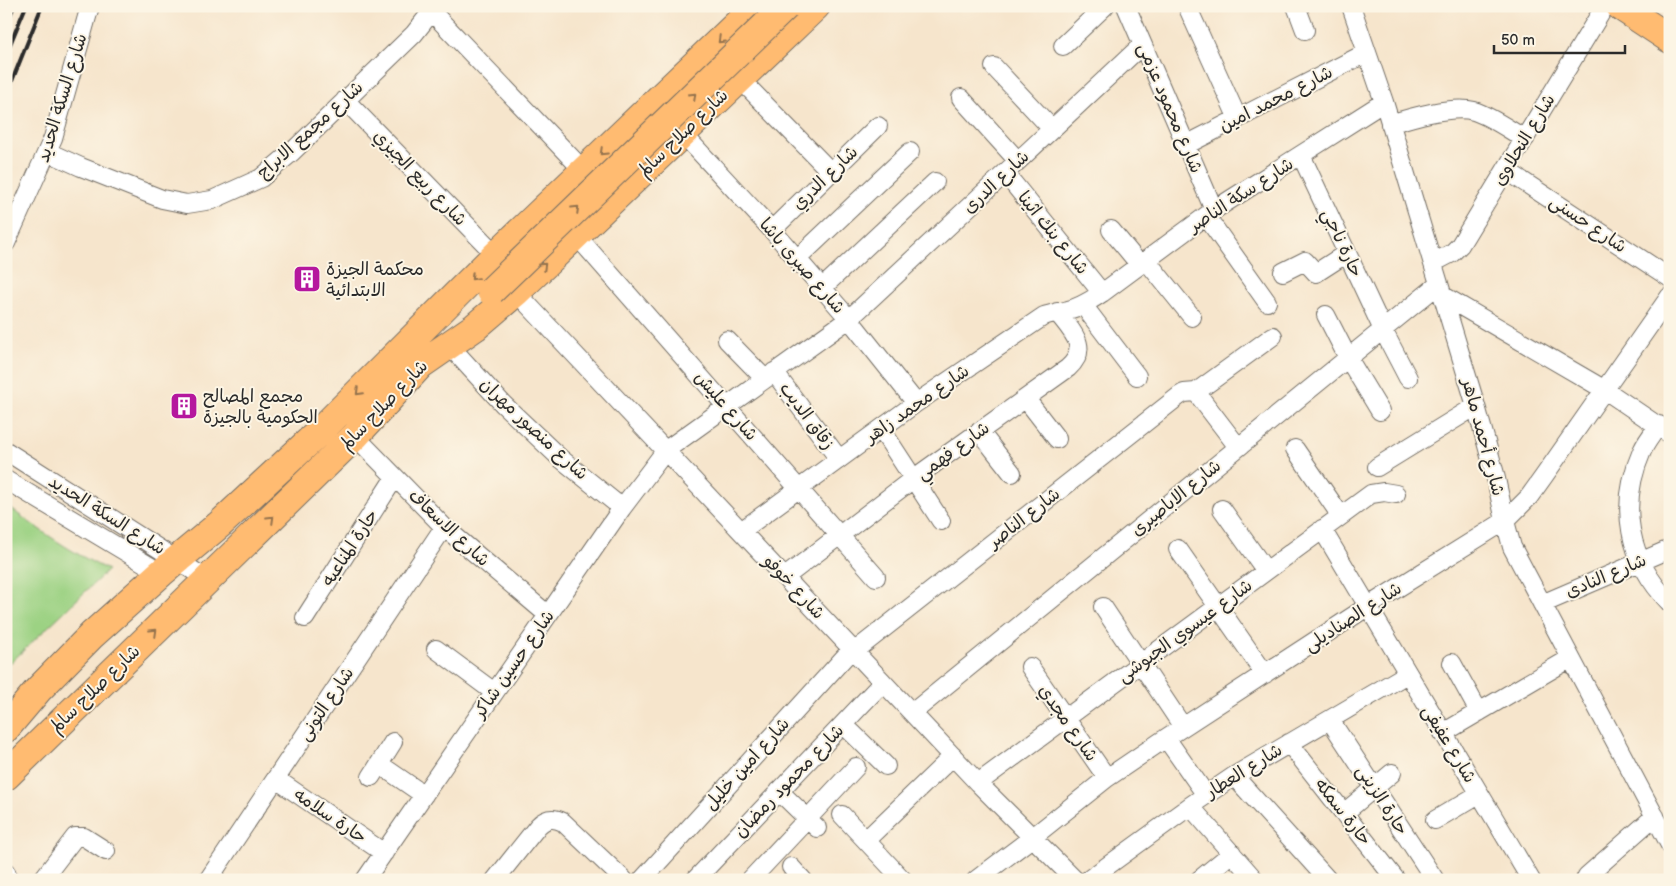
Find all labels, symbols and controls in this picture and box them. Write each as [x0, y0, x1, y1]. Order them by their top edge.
scale bar [1494, 22, 1625, 54]
street label: شارع السكة الحديد [32, 31, 93, 165]
text: 50 m [1501, 31, 1535, 50]
one-way arrow [717, 34, 726, 43]
street label: شارع محمود عزمى [1132, 40, 1207, 177]
street label: شارع محمد امين [1216, 61, 1337, 137]
street label: شارع مجمع الابراج [253, 77, 369, 185]
street label: شارع صلاح سالم [634, 85, 735, 183]
street label: شارع النحلاوى [1488, 90, 1560, 190]
one-way arrow [688, 93, 697, 102]
street label: شارع ربيع الجيزي [368, 126, 471, 232]
street label: شارع الدري [788, 142, 864, 216]
one-way arrow [600, 146, 609, 155]
street label: شارع الدرى [959, 146, 1034, 219]
street label: شارع سكة الناصر [1183, 153, 1298, 239]
street label: شارع بنك اثينا [1012, 187, 1093, 279]
street label: شارع حسنى [1545, 191, 1630, 258]
street label: حارة ناجي [1313, 205, 1367, 283]
one-way arrow [571, 206, 580, 215]
street label: شارع صبرى باشا [754, 214, 849, 319]
place label: محكمة الجيزة الابتدائية [326, 259, 424, 301]
one-way arrow [537, 263, 546, 272]
building icon: محكمة الجيزة الابتدائية [292, 264, 322, 294]
one-way arrow [470, 271, 479, 280]
street label: شارع صلاح سالم [336, 356, 434, 457]
street label: شارع محمد زاهر [859, 360, 974, 450]
street label: شارع عليش [689, 367, 762, 446]
street label: شارع منصور مهران [475, 374, 592, 485]
street label: شارع أحمد ماهر [1456, 374, 1509, 498]
street label: زقاق الديب [775, 378, 839, 454]
place label: مجمع المصالح الحكومية بالجيزة [203, 386, 318, 428]
one-way arrow [356, 386, 365, 395]
building icon: مجمع المصالح الحكومية بالجيزة [169, 391, 199, 421]
street label: شارع فهمي [912, 417, 997, 489]
street label: شارع الاباصيرى [1127, 455, 1226, 541]
street label: شارع السكة الحديد [44, 471, 169, 560]
street label: شارع الناصر [982, 483, 1065, 555]
street label: شارع الاسعاف [403, 485, 494, 572]
street label: حارة المناعيه [317, 506, 383, 590]
one-way arrow [265, 515, 274, 524]
street label: شارع خوفو [758, 550, 829, 624]
street label: شارع النادى [1562, 550, 1650, 603]
street label: شارع عيسوي الجيوشى [1113, 575, 1258, 689]
street label: شارع الصناديلى [1300, 578, 1406, 657]
street label: شارع حسين شاكر [468, 606, 560, 724]
one-way arrow [148, 629, 157, 638]
street label: شارع صلاح سالم [46, 641, 147, 739]
street label: شارع التونى [294, 663, 359, 745]
street label: شارع مجدي [1032, 681, 1102, 767]
street label: شارع عفيفى [1417, 701, 1480, 787]
street label: شارع امين خليل [700, 713, 795, 815]
street label: شارع محمود رمضان [730, 720, 849, 843]
street label: شارع العطار [1200, 739, 1287, 805]
street label: حارة الزينى [1352, 761, 1412, 839]
street label: حارة سمكه [1310, 774, 1376, 850]
street label: حارة سلامه [290, 784, 370, 848]

